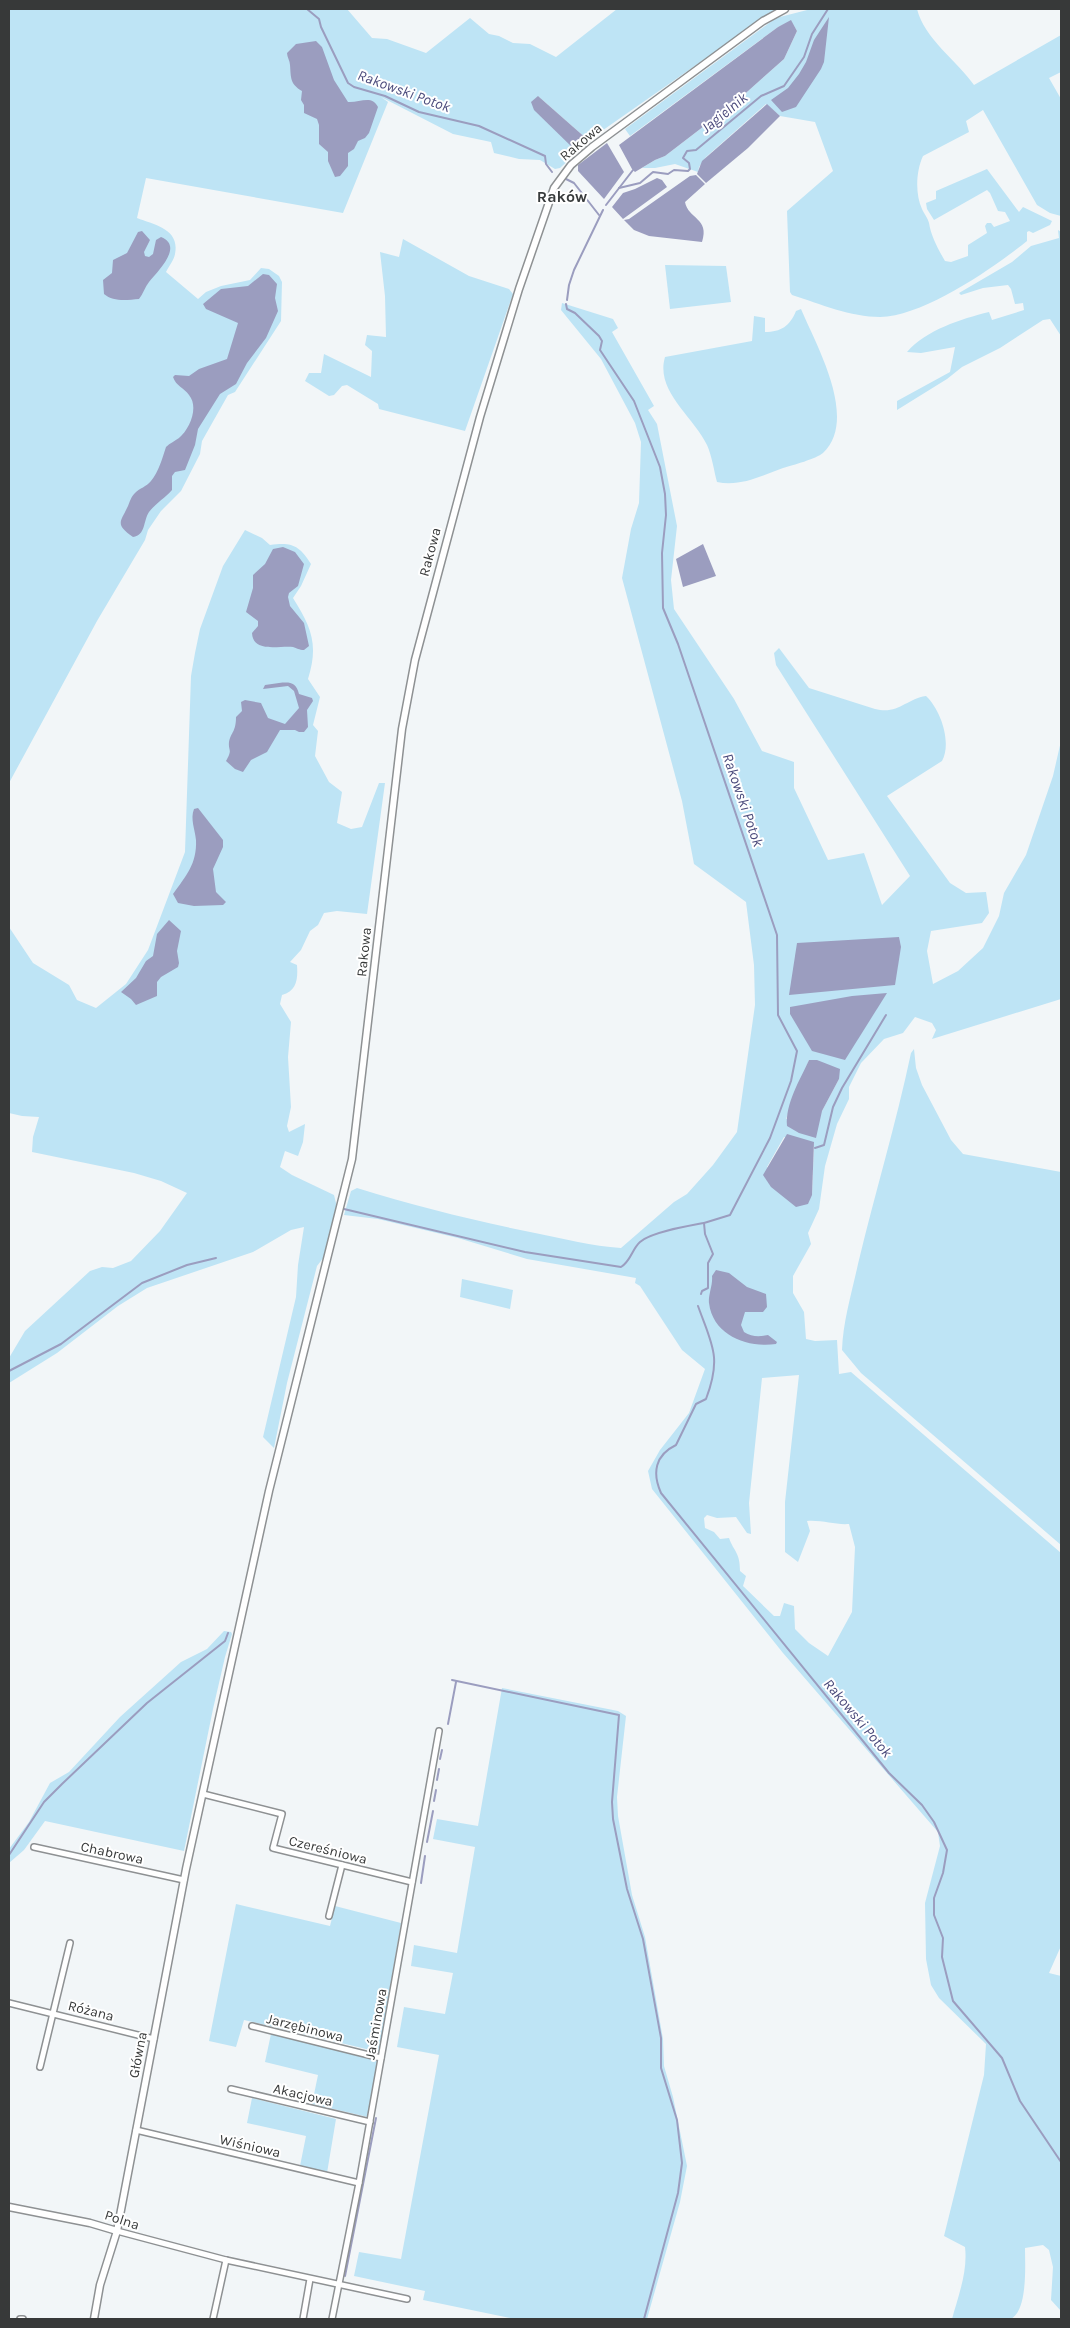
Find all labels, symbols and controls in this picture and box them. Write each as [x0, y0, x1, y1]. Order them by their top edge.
water label: Rakowski Potok [355, 66, 453, 116]
water label: Jagielnik [697, 88, 751, 137]
street label: Rakowa [557, 120, 605, 164]
district label: Raków [537, 187, 587, 206]
street label: Rakowa [415, 526, 445, 578]
water label: Rakowski Potok [719, 751, 767, 849]
street label: Rakowa [353, 926, 375, 978]
water label: Rakowski Potok [820, 1675, 896, 1761]
street label: Czereśniowa [287, 1832, 369, 1868]
street label: Chabrowa [79, 1838, 145, 1868]
street label: Jaśminowa [361, 1987, 391, 2061]
street label: Różana [66, 1997, 116, 2025]
street label: Jarzębinowa [265, 2010, 345, 2046]
street label: Główna [125, 2030, 151, 2080]
street label: Akacjowa [271, 2080, 335, 2110]
street label: Wiśniowa [218, 2131, 282, 2161]
street label: Polna [102, 2206, 142, 2234]

